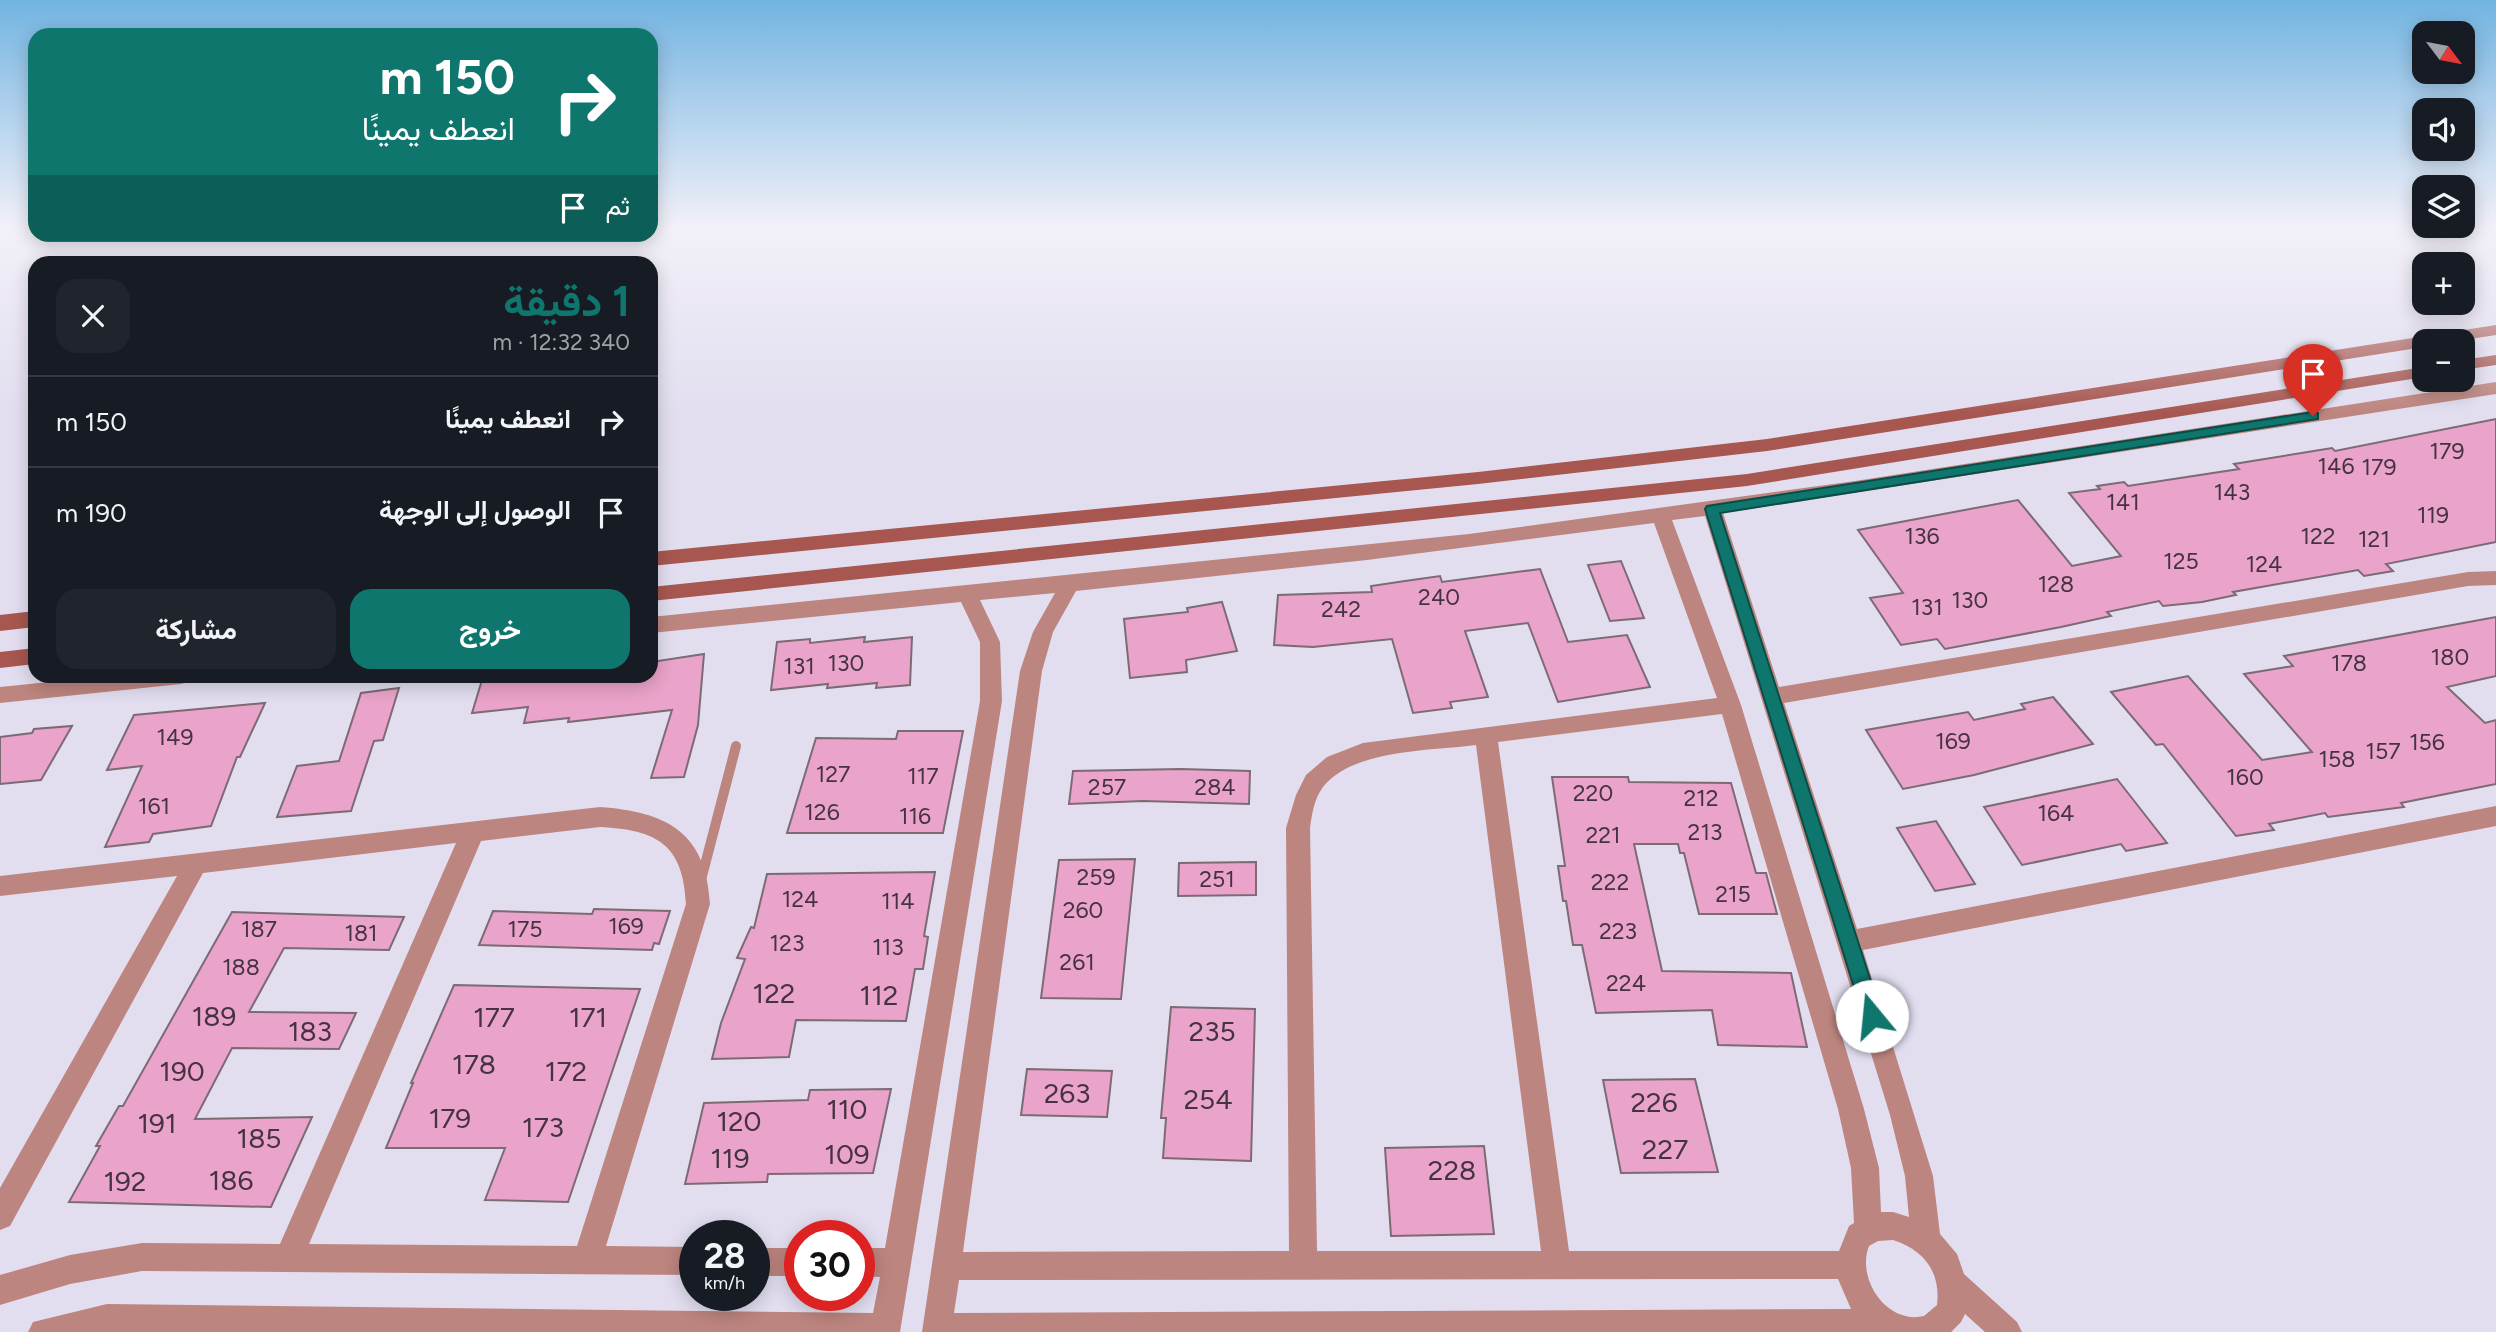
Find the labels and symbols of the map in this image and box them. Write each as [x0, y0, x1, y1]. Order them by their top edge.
north arrow [2412, 21, 2474, 84]
pin [2283, 344, 2343, 416]
house number: 179 [2430, 437, 2464, 465]
house number: 146 [2318, 452, 2354, 480]
house number: 179 [2362, 453, 2396, 481]
house number: 143 [2214, 478, 2250, 506]
house number: 141 [2106, 488, 2140, 516]
house number: 119 [2417, 501, 2449, 529]
house number: 136 [1904, 522, 1940, 550]
house number: 122 [2300, 522, 2336, 550]
house number: 121 [2358, 525, 2390, 553]
house number: 125 [2163, 547, 2199, 575]
house number: 124 [2246, 550, 2282, 578]
house number: 128 [2038, 570, 2074, 598]
house number: 240 [1418, 583, 1460, 611]
house number: 130 [1952, 586, 1988, 614]
house number: 131 [1911, 593, 1943, 621]
house number: 242 [1321, 595, 1361, 623]
house number: 180 [2431, 643, 2469, 671]
house number: 130 [828, 649, 864, 677]
house number: 178 [2331, 649, 2367, 677]
house number: 131 [783, 652, 815, 680]
house number: 149 [157, 723, 193, 751]
house number: 169 [1935, 727, 1971, 755]
house number: 156 [2409, 728, 2445, 756]
house number: 157 [2365, 737, 2401, 765]
house number: 158 [2319, 745, 2355, 773]
house number: 127 [816, 760, 850, 788]
house number: 117 [907, 762, 939, 790]
house number: 160 [2226, 763, 2264, 791]
house number: 257 [1088, 773, 1126, 801]
house number: 284 [1194, 773, 1236, 801]
house number: 220 [1573, 779, 1613, 807]
house number: 212 [1683, 784, 1719, 812]
house number: 161 [138, 792, 170, 820]
house number: 126 [804, 798, 840, 826]
house number: 164 [2038, 799, 2074, 827]
house number: 116 [899, 802, 931, 830]
house number: 213 [1688, 818, 1722, 846]
house number: 221 [1585, 821, 1621, 849]
house number: 259 [1076, 863, 1116, 891]
house number: 251 [1199, 865, 1235, 893]
house number: 222 [1591, 868, 1629, 896]
house number: 215 [1715, 880, 1751, 908]
house number: 124 [782, 885, 818, 913]
house number: 114 [881, 887, 915, 915]
house number: 260 [1063, 896, 1103, 924]
house number: 169 [608, 912, 644, 940]
house number: 187 [241, 915, 277, 943]
house number: 175 [507, 915, 543, 943]
house number: 223 [1599, 917, 1637, 945]
house number: 181 [344, 919, 378, 947]
house number: 123 [770, 929, 804, 957]
house number: 113 [872, 933, 904, 961]
house number: 261 [1059, 948, 1095, 976]
house number: 188 [222, 953, 260, 981]
house number: 224 [1606, 969, 1646, 997]
house number: 122 [753, 976, 795, 1010]
house number: 112 [860, 978, 898, 1012]
position arrow [1835, 979, 1909, 1053]
house number: 189 [192, 999, 236, 1033]
house number: 177 [473, 1000, 515, 1034]
house number: 171 [569, 1000, 607, 1034]
house number: 183 [288, 1014, 332, 1048]
house number: 235 [1189, 1014, 1235, 1048]
house number: 178 [452, 1047, 496, 1081]
house number: 190 [159, 1054, 205, 1088]
house number: 172 [545, 1054, 587, 1088]
house number: 263 [1044, 1076, 1090, 1110]
house number: 254 [1183, 1082, 1233, 1116]
house number: 226 [1630, 1085, 1678, 1119]
house number: 110 [826, 1092, 868, 1126]
house number: 179 [429, 1101, 471, 1135]
house number: 120 [716, 1104, 762, 1138]
house number: 191 [138, 1106, 176, 1140]
house number: 173 [522, 1110, 564, 1144]
house number: 185 [237, 1121, 281, 1155]
house number: 227 [1642, 1132, 1688, 1166]
house number: 109 [824, 1137, 870, 1171]
house number: 119 [711, 1141, 749, 1175]
house number: 228 [1428, 1153, 1476, 1187]
house number: 186 [209, 1163, 253, 1197]
house number: 192 [103, 1164, 147, 1198]
speed limit sign: 30 [784, 1220, 875, 1311]

